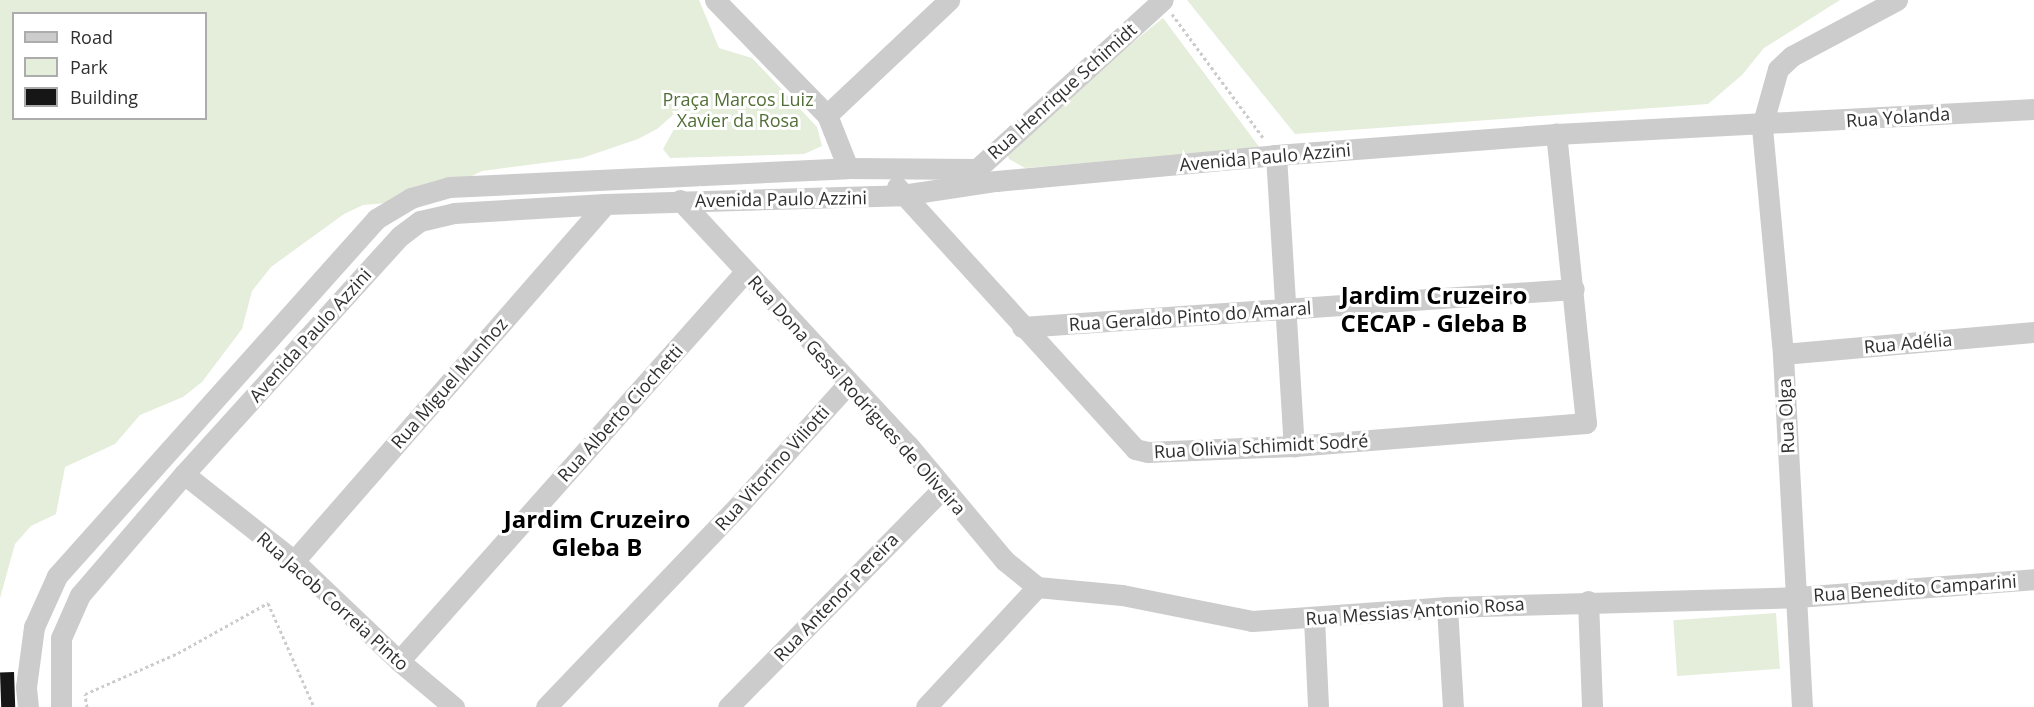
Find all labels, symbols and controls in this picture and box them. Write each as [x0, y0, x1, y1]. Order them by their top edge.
legend [12, 12, 207, 120]
street label: Rua Henrique Schimidt [983, 19, 1141, 163]
text: Road [70, 25, 113, 49]
text: Park [70, 55, 108, 79]
text: Building [70, 85, 138, 109]
park label: Praça Marcos Luiz Xavier da Rosa [662, 89, 814, 132]
street label: Rua Yolanda [1845, 103, 1951, 131]
street label: Avenida Paulo Azzini [1178, 139, 1352, 175]
street label: Avenida Paulo Azzini [695, 187, 867, 211]
street label: Avenida Paulo Azzini [244, 264, 376, 406]
street label: Rua Dona Gessi Rodrigues de Oliveira [744, 271, 970, 519]
district label: Jardim Cruzeiro CECAP - Gleba B [1341, 281, 1527, 337]
street label: Rua Geraldo Pinto do Amaral [1068, 297, 1312, 335]
street label: Rua Miguel Munhoz [386, 313, 512, 453]
street label: Rua Adélia [1863, 328, 1953, 358]
street label: Rua Alberto Ciochetti [553, 340, 687, 486]
street label: Rua Olga [1773, 378, 1799, 454]
street label: Rua Vitorino Viliotti [710, 401, 834, 535]
street label: Rua Olivia Schimidt Sodré [1153, 430, 1369, 462]
district label: Jardim Cruzeiro Gleba B [504, 505, 690, 561]
street label: Rua Jacob Correia Pinto [253, 527, 413, 675]
street label: Rua Antenor Pereira [769, 528, 903, 666]
street label: Rua Benedito Camparini [1813, 570, 2017, 606]
street label: Rua Messias Antonio Rosa [1305, 593, 1525, 629]

